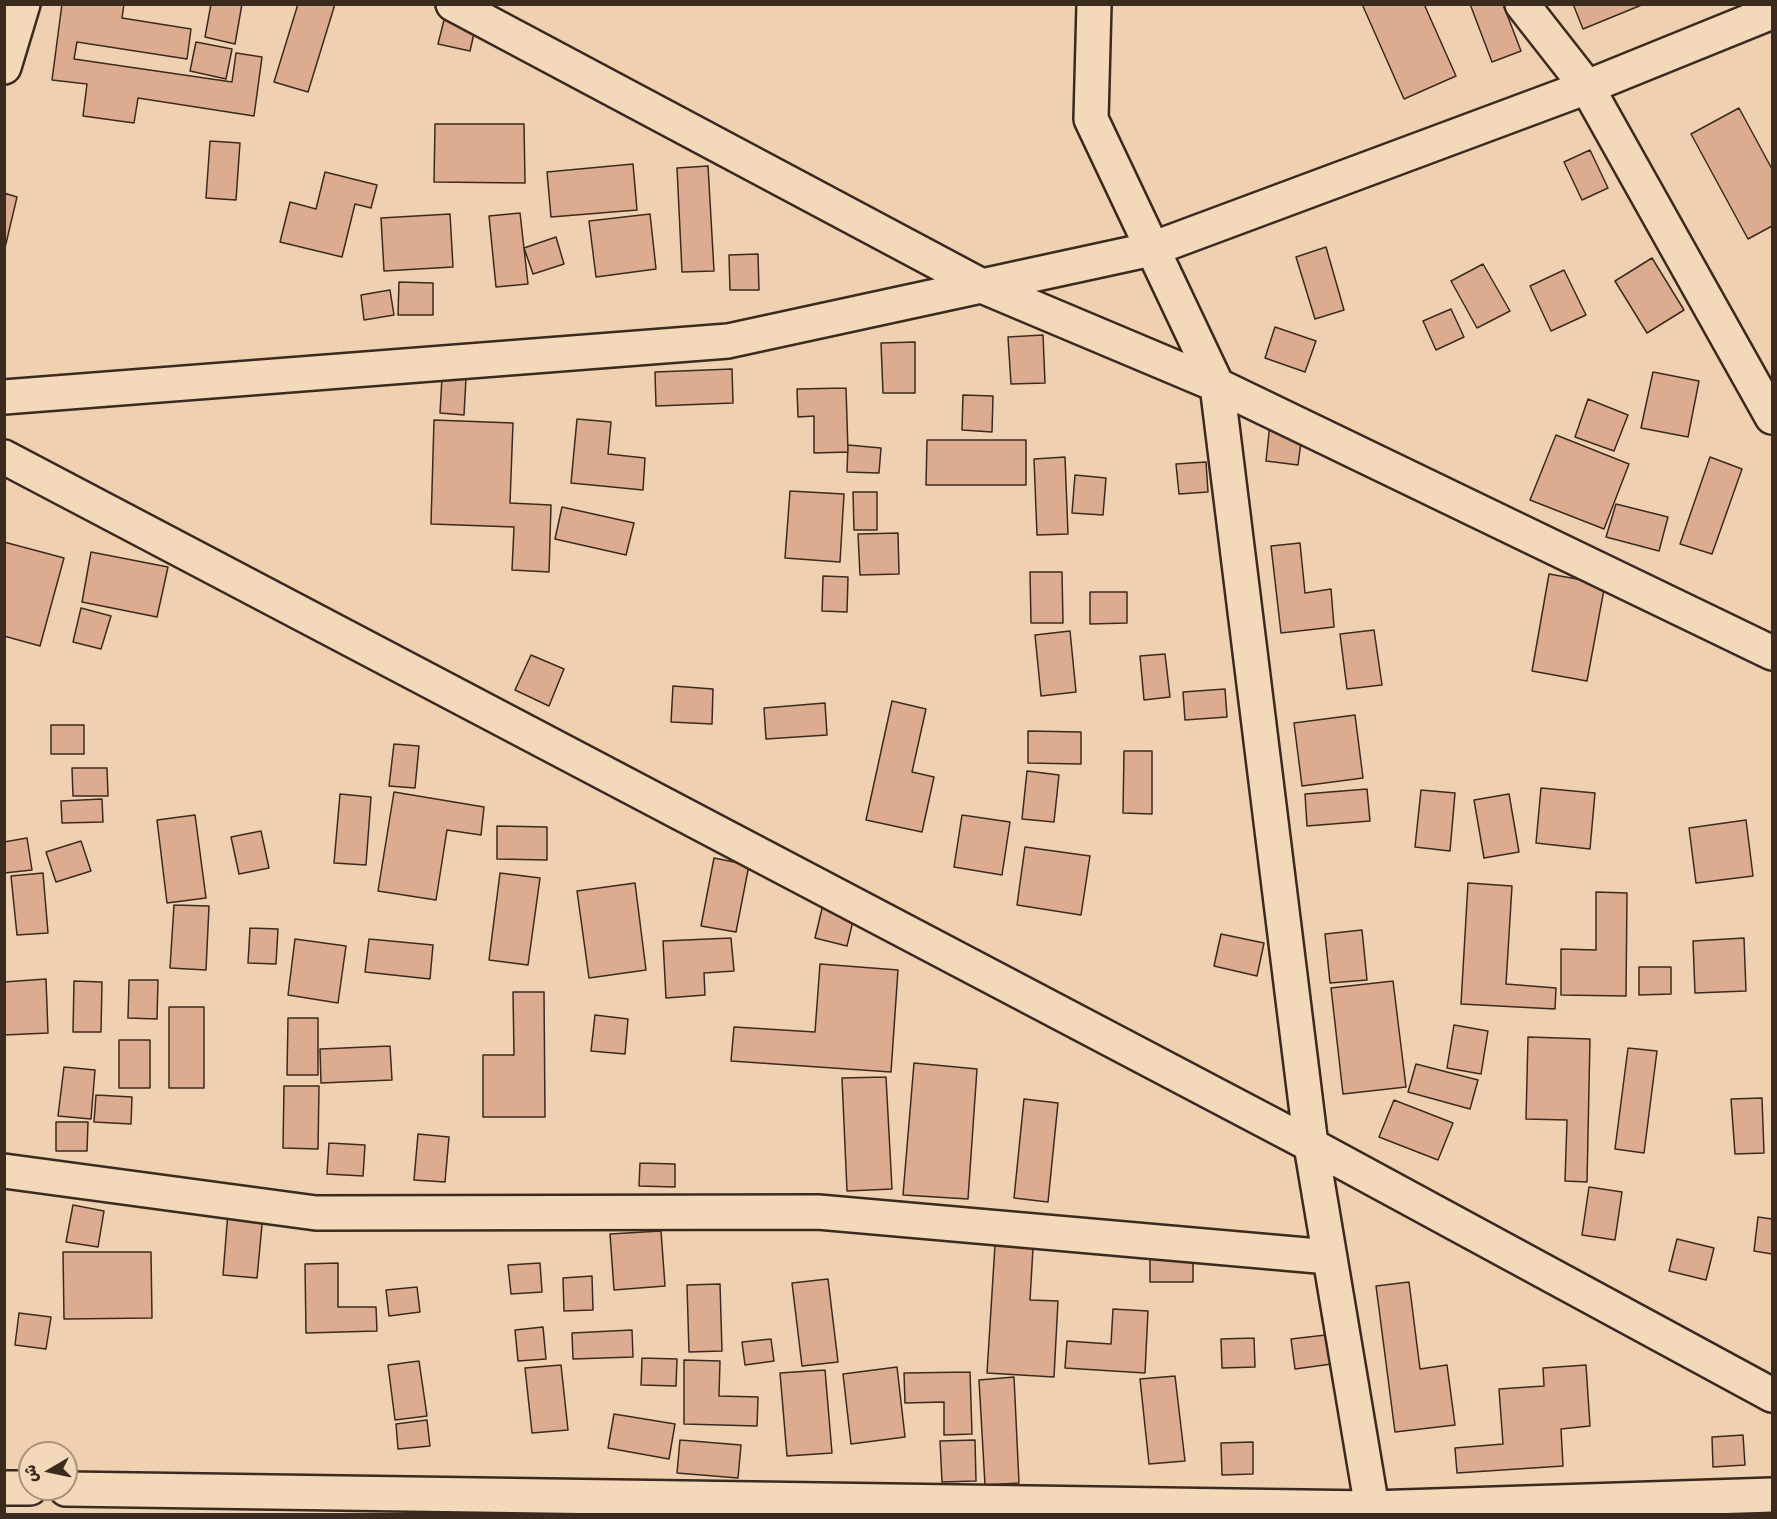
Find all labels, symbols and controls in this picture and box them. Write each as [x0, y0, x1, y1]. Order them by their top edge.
north arrow [18, 1441, 78, 1501]
text: ش [19, 1463, 45, 1484]

